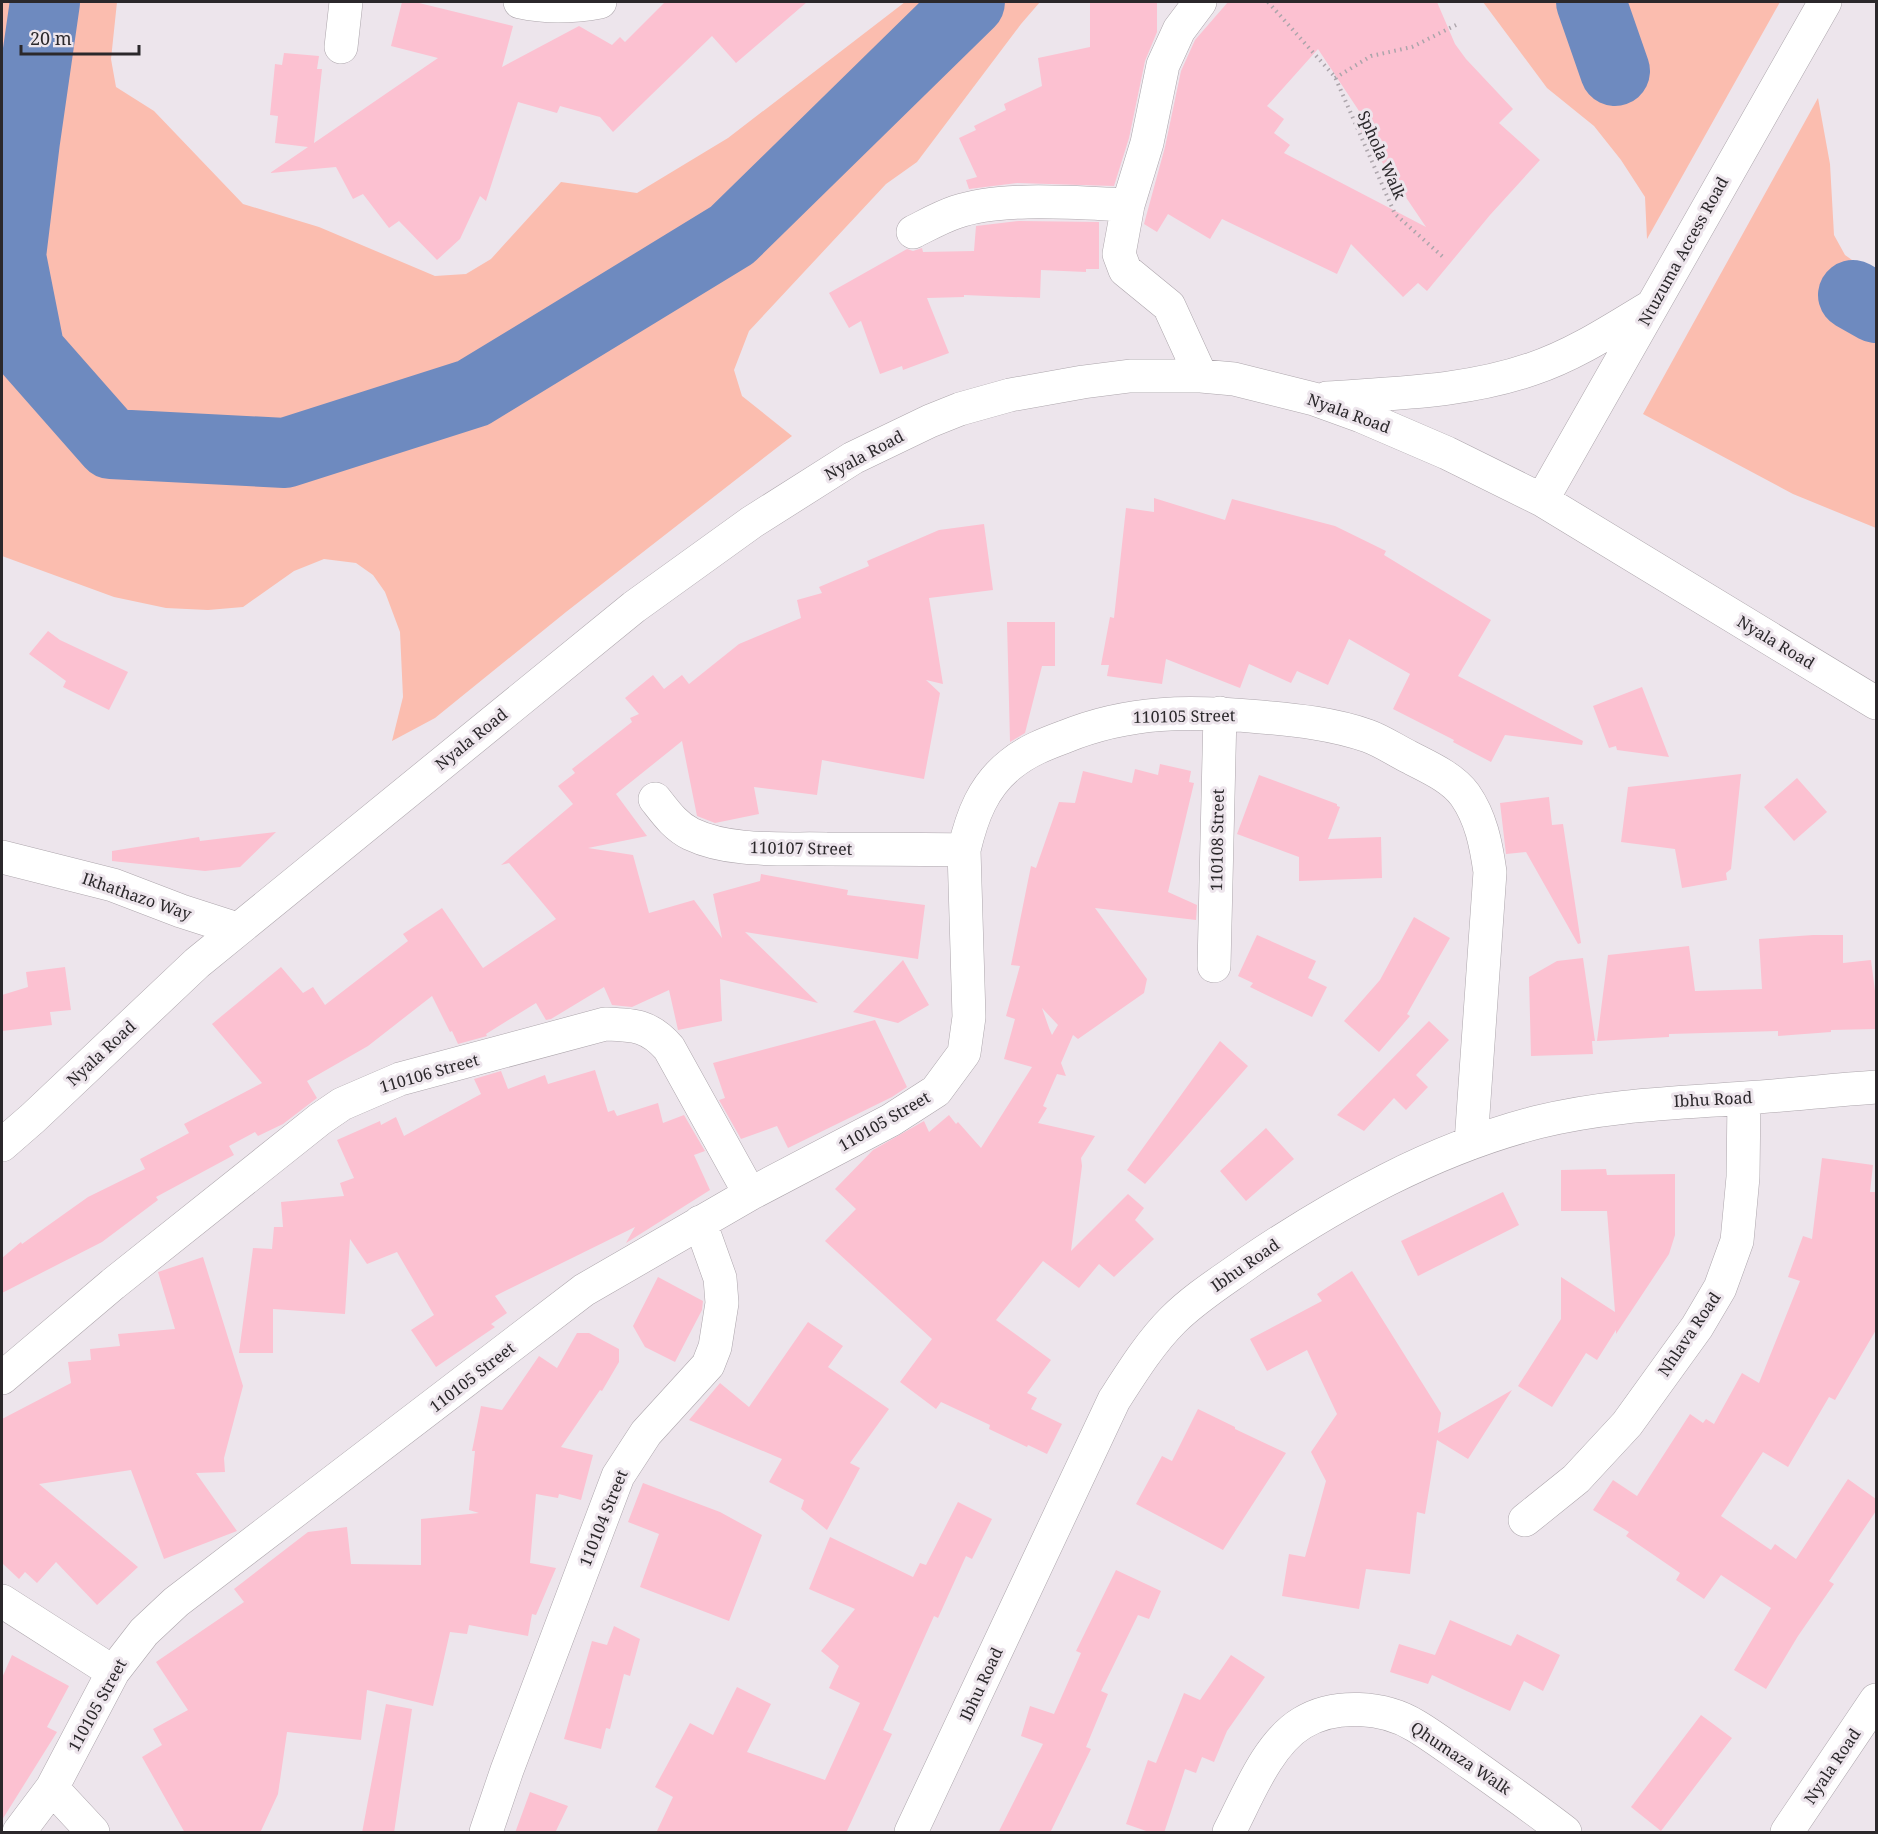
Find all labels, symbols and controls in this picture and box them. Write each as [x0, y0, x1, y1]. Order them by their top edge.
scale bar [21, 18, 140, 56]
text: 20 m [30, 26, 72, 50]
street label: Sphola Walk [1353, 107, 1412, 203]
street label: Ntuzuma Access Road [1633, 172, 1733, 329]
street label: Nyala Road [1304, 388, 1394, 438]
street label: Nyala Road [820, 425, 908, 485]
street label: Nyala Road [1733, 610, 1819, 674]
street label: Nyala Road [430, 703, 512, 775]
street label: 110105 Street [1133, 704, 1236, 728]
street label: 110108 Street [1205, 788, 1229, 891]
street label: 110107 Street [750, 836, 853, 860]
street label: Ikhathazo Way [79, 867, 195, 925]
street label: Nyala Road [62, 1015, 140, 1091]
street label: 110106 Street [377, 1048, 482, 1098]
street label: 110105 Street [834, 1086, 934, 1156]
street label: Ibhu Road [1673, 1086, 1753, 1112]
street label: Ibhu Road [1206, 1233, 1284, 1297]
street label: Nhlava Road [1653, 1287, 1725, 1381]
street label: 110105 Street [425, 1337, 519, 1417]
street label: 110104 Street [574, 1466, 633, 1570]
street label: Ibhu Road [954, 1644, 1008, 1724]
street label: 110105 Street [63, 1655, 132, 1755]
street label: Qhumaza Walk [1407, 1716, 1516, 1800]
street label: Nyala Road [1799, 1724, 1866, 1808]

